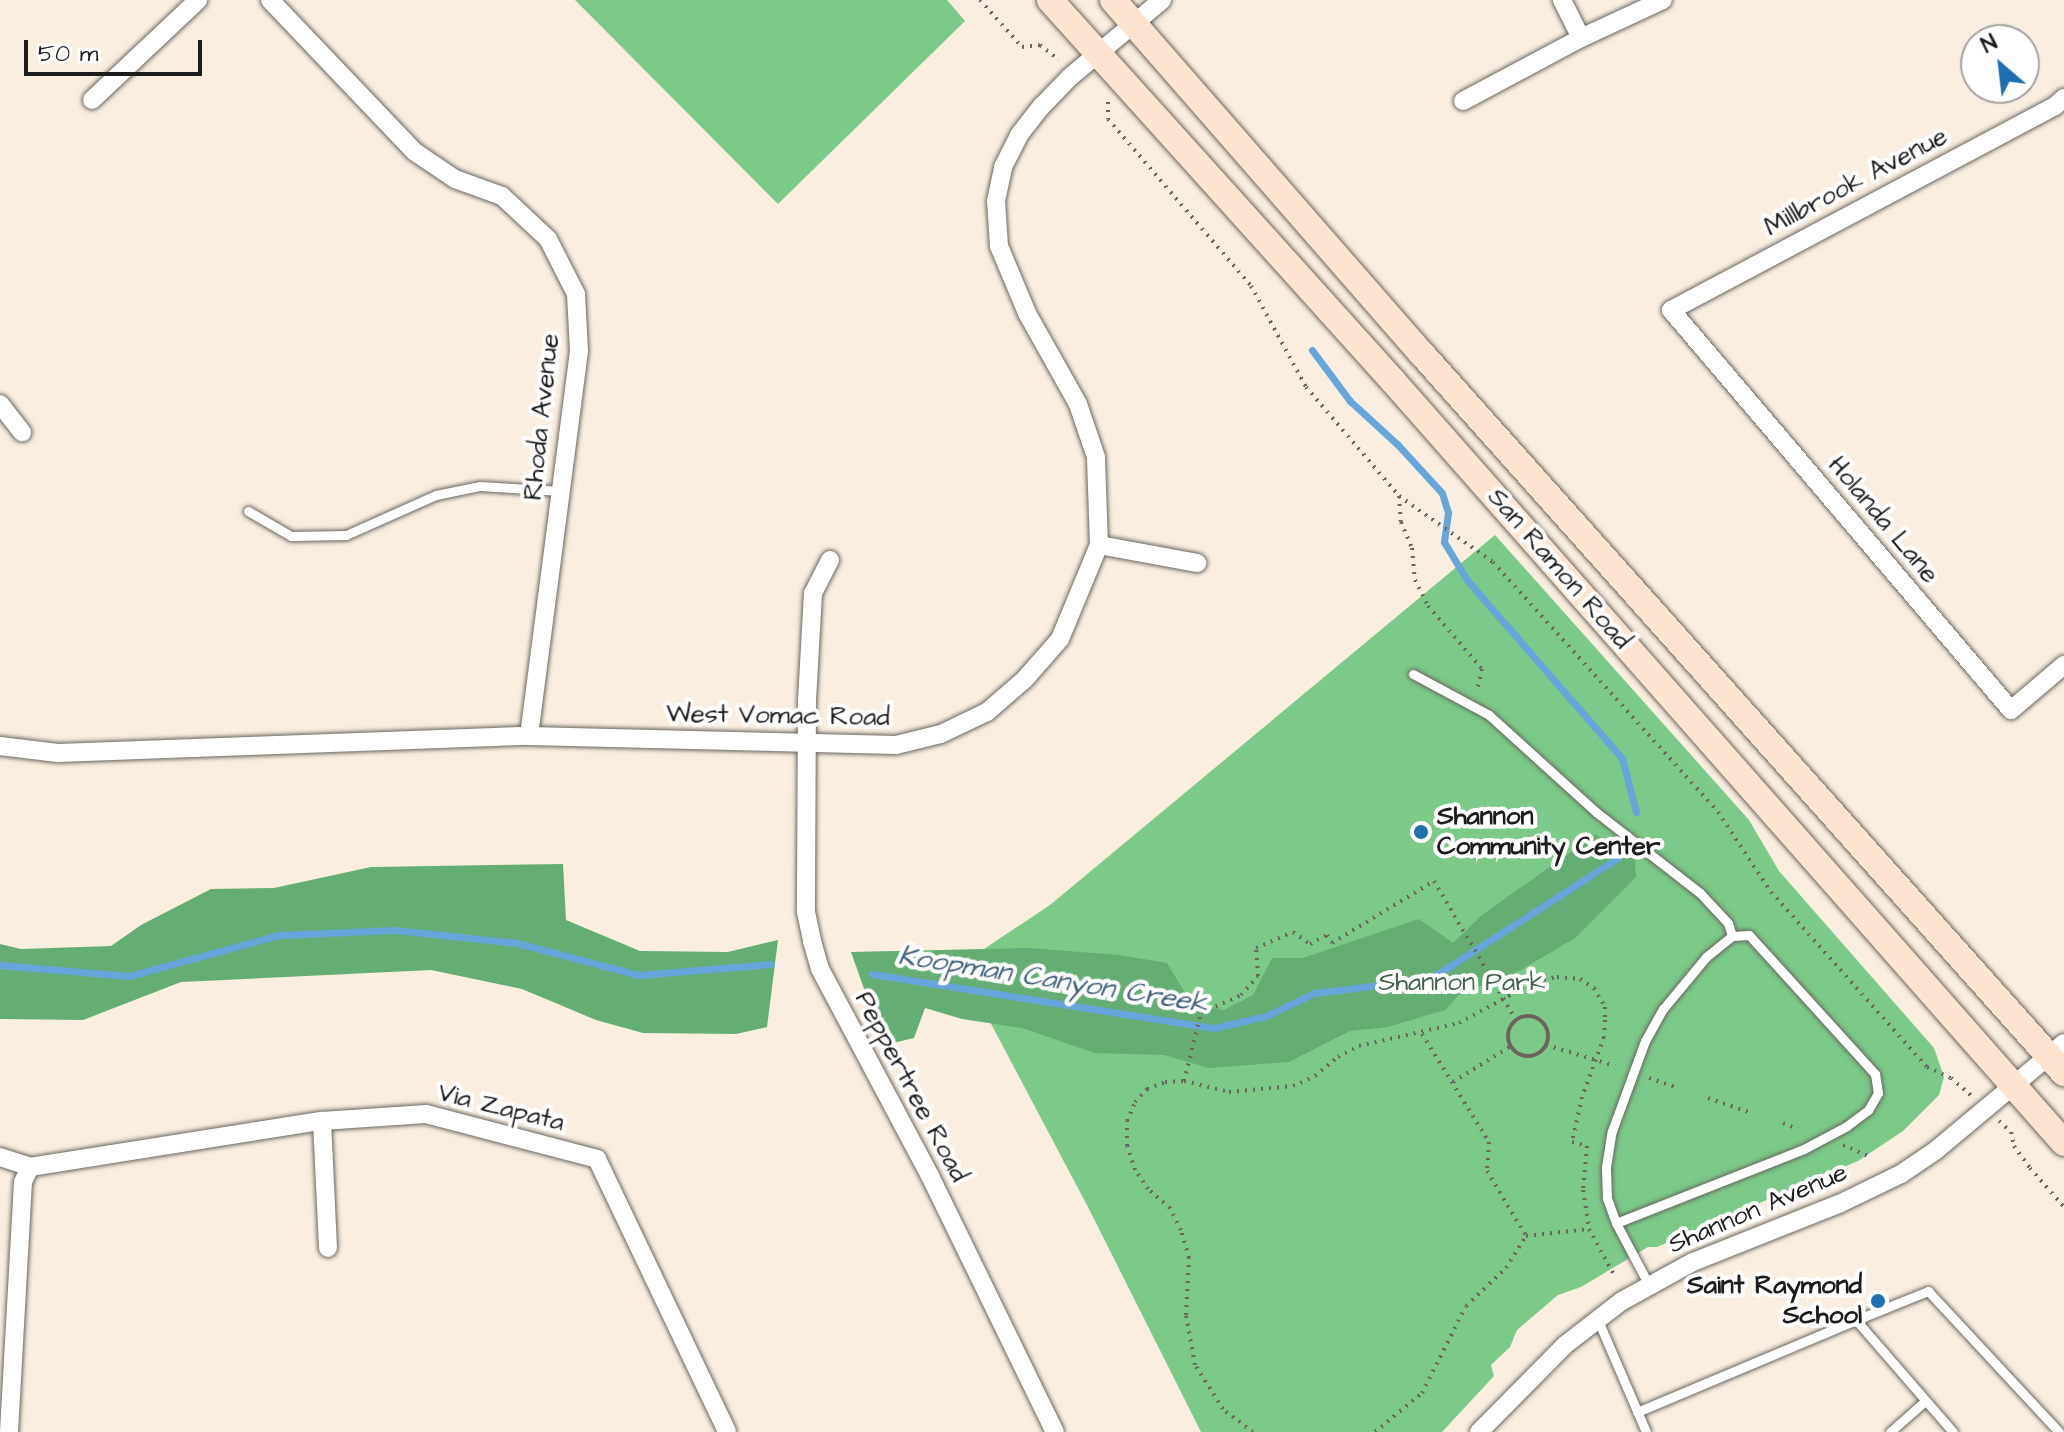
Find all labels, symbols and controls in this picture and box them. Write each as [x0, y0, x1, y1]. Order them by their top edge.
scale bar [28, 24, 206, 74]
north arrow [1960, 24, 2040, 104]
text: N [1976, 27, 2003, 61]
text: 50 m [38, 37, 98, 71]
street label: Millbrook Avenue [1759, 121, 1953, 243]
street label: Rhoda Avenue [518, 332, 566, 502]
street label: Holanda Lane [1821, 450, 1945, 590]
street label: San Ramon Road [1481, 482, 1637, 656]
street label: West Vomac Road [666, 698, 890, 734]
place label: Shannon Community Center [1437, 801, 1660, 862]
marker: Shannon Community Center [1412, 823, 1430, 841]
water label: Koopman Canyon Creek [896, 939, 1210, 1021]
park label: Shannon Park [1379, 967, 1545, 999]
street label: Peppertree Road [848, 986, 974, 1188]
street label: Via Zapata [435, 1077, 567, 1139]
street label: Shannon Avenue [1664, 1157, 1852, 1261]
place label: Saint Raymond School [1687, 1270, 1862, 1332]
marker: Saint Raymond School [1869, 1292, 1887, 1310]

